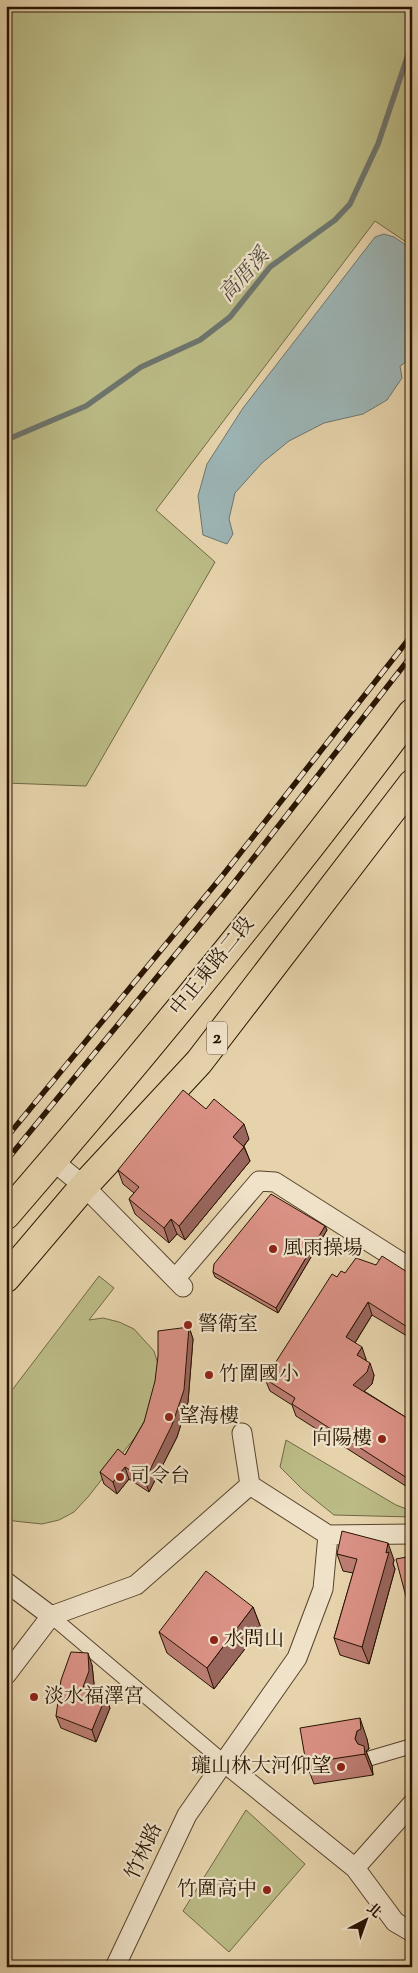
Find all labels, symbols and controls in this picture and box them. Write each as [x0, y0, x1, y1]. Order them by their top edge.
water label: 高厝溪 [213, 241, 279, 309]
street label: 中正東路二段 [164, 911, 262, 1023]
road number: 2 [207, 1021, 227, 1054]
place label: 風雨操場 [283, 1235, 363, 1264]
marker: 風雨操場 [267, 1243, 279, 1255]
place label: 警衛室 [198, 1311, 258, 1340]
marker: 警衛室 [182, 1319, 194, 1331]
place label: 竹圍國小 [219, 1361, 299, 1390]
marker: 竹圍國小 [203, 1369, 215, 1381]
place label: 望海樓 [179, 1403, 239, 1432]
marker: 望海樓 [163, 1411, 175, 1423]
place label: 向陽樓 [312, 1425, 372, 1454]
marker: 向陽樓 [376, 1433, 388, 1445]
place label: 司令台 [130, 1463, 190, 1492]
marker: 司令台 [114, 1471, 126, 1483]
place label: 水問山 [224, 1626, 284, 1655]
marker: 水問山 [208, 1634, 220, 1646]
place label: 淡水福澤宮 [44, 1683, 144, 1712]
marker: 淡水福澤宮 [28, 1691, 40, 1703]
place label: 瓏山林大河仰望 [191, 1753, 331, 1782]
marker: 瓏山林大河仰望 [335, 1761, 347, 1773]
street label: 竹林路 [119, 1819, 171, 1885]
place label: 竹圍高中 [177, 1876, 257, 1905]
marker: 竹圍高中 [261, 1884, 273, 1896]
north arrow [340, 1896, 390, 1946]
text: 北 [361, 1900, 385, 1924]

